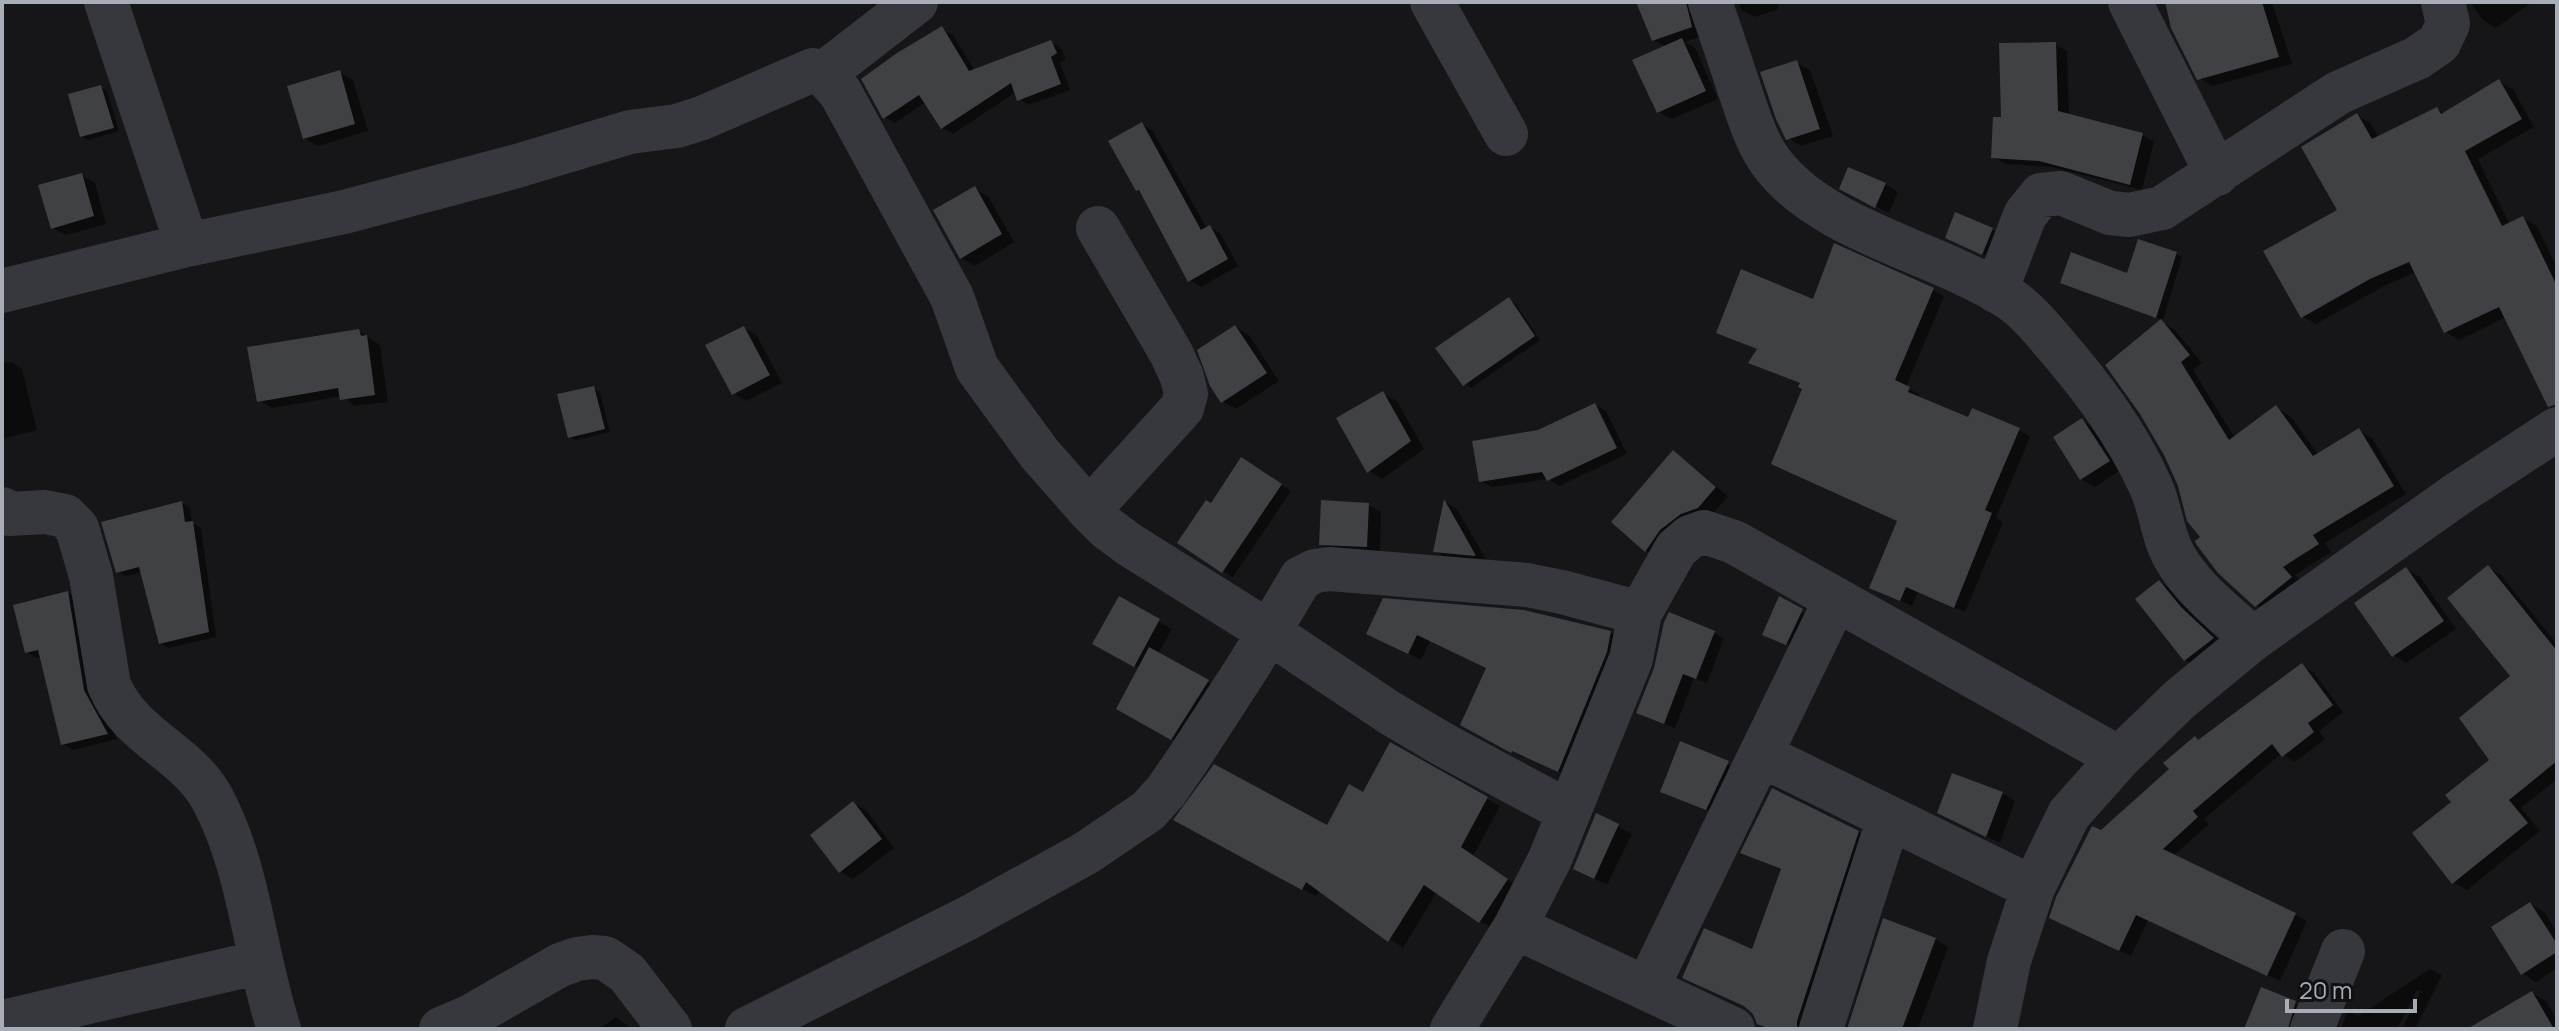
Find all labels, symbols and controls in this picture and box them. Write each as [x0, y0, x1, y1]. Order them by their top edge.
scale bar [2287, 963, 2415, 1013]
text: 20 m [2299, 973, 2352, 1006]

